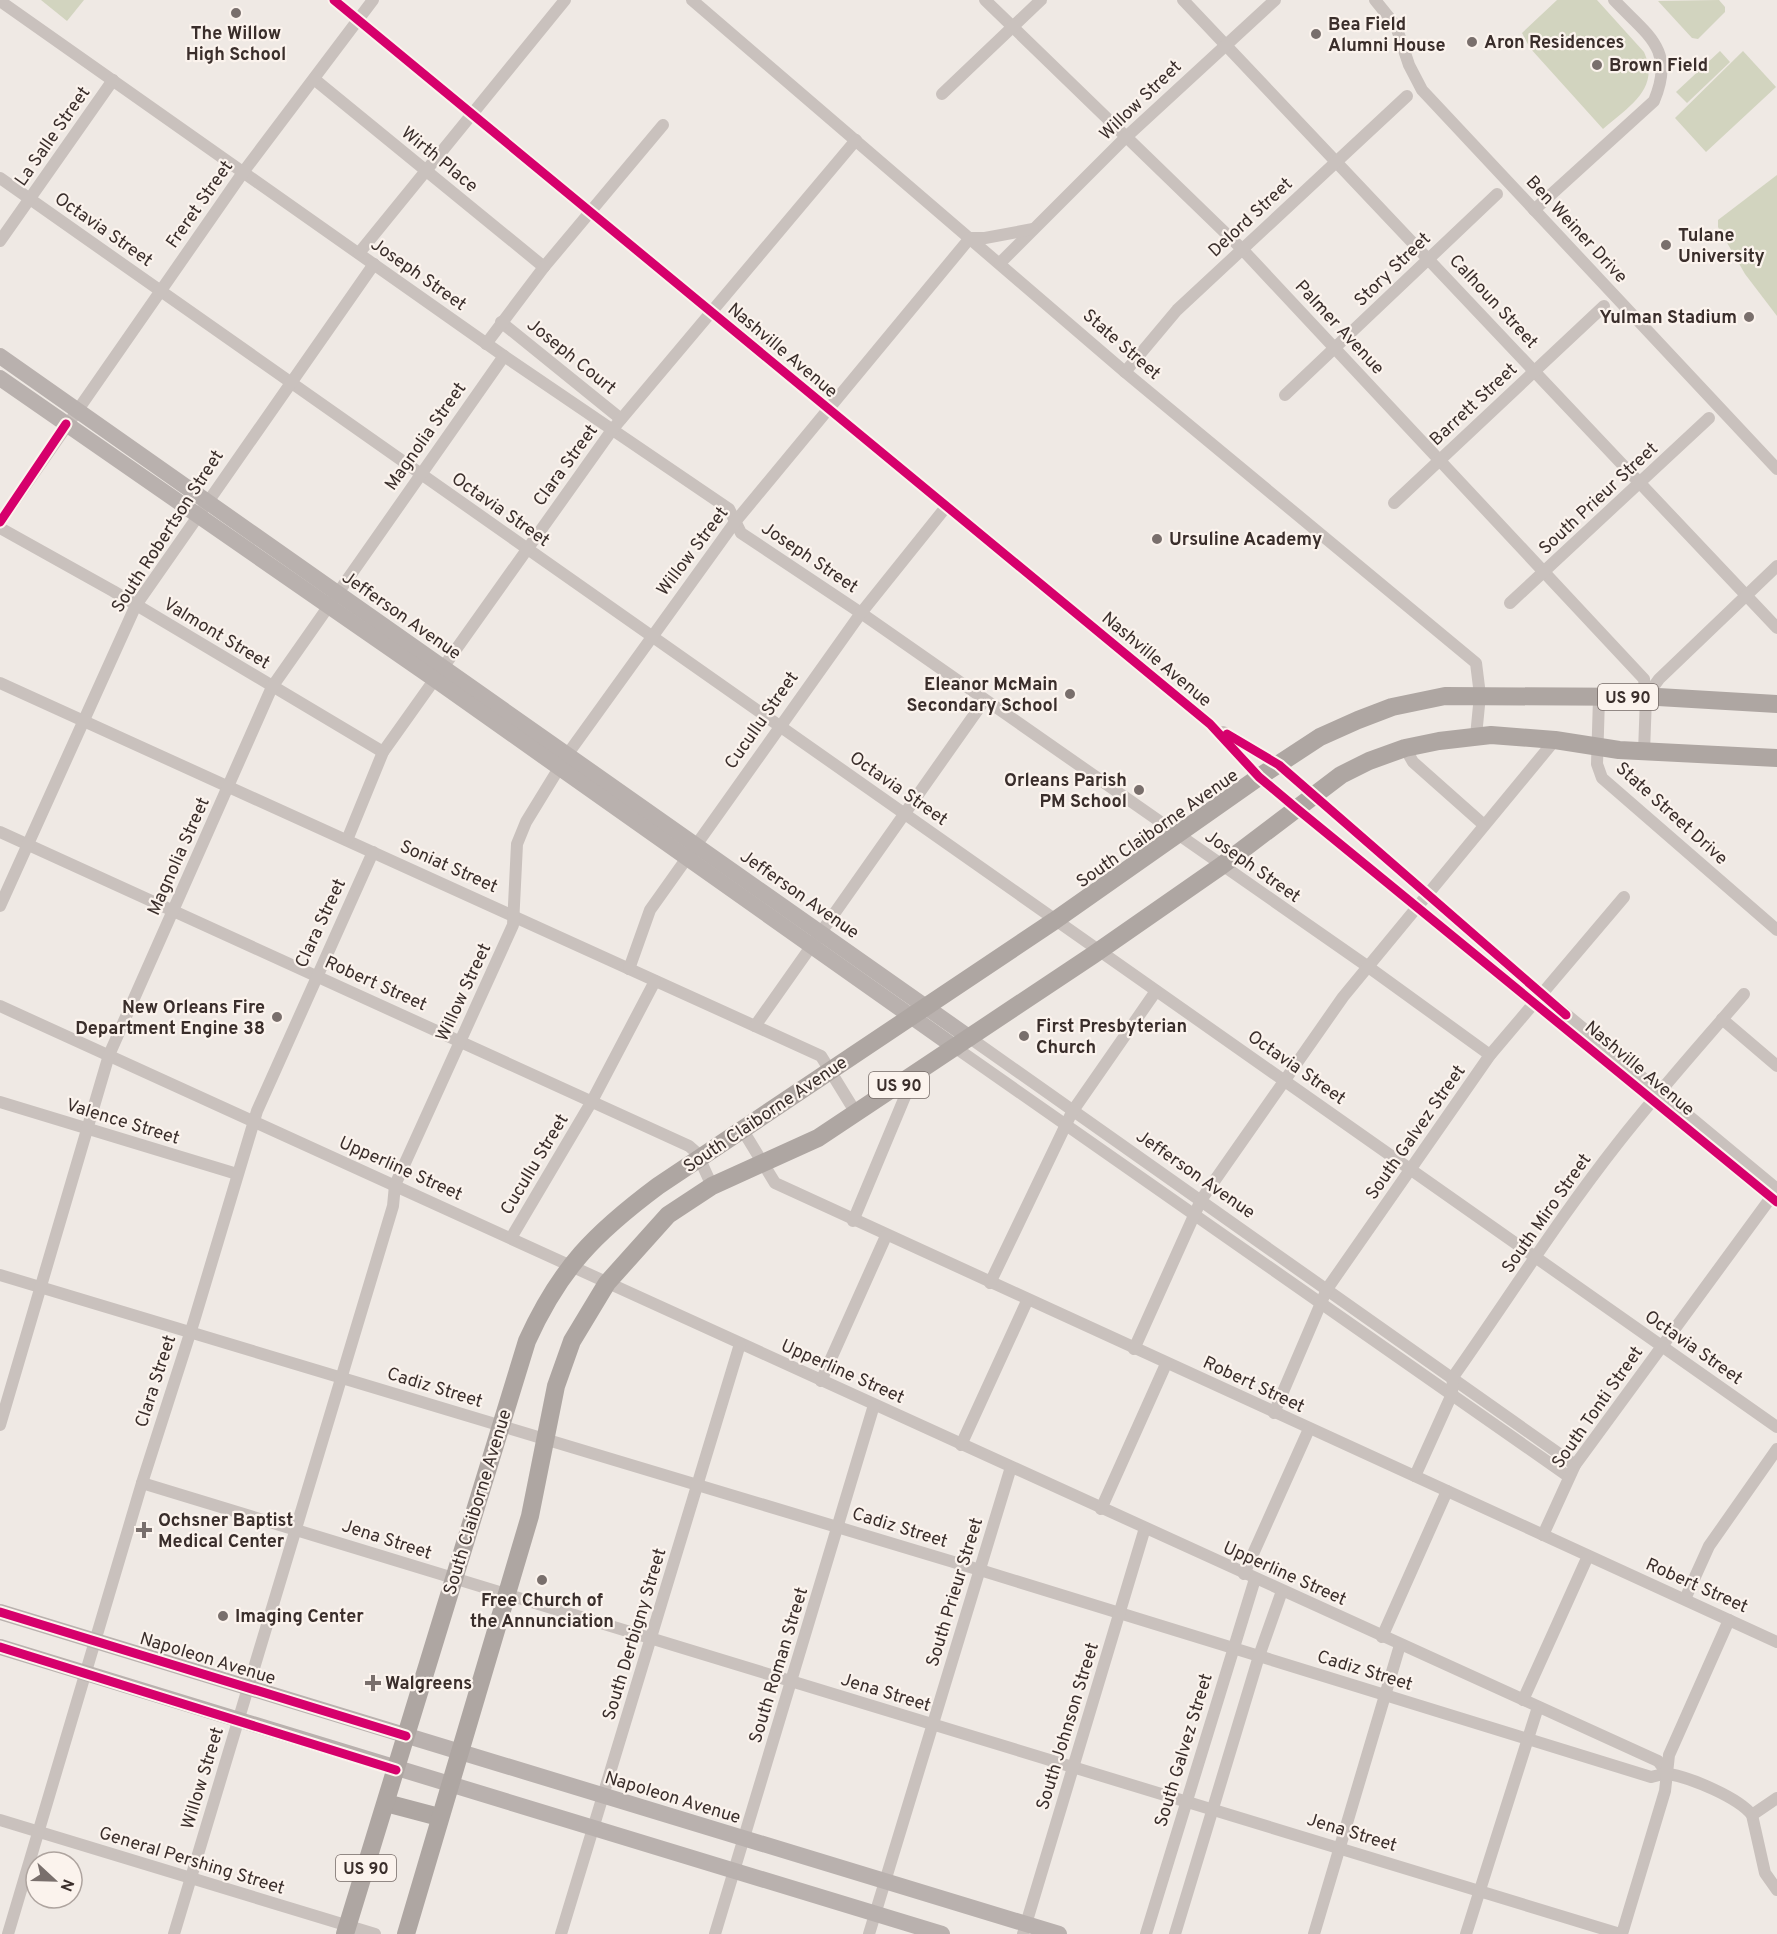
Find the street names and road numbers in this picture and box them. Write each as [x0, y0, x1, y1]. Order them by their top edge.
street label: Willow Street [1095, 56, 1187, 146]
street label: La Salle Street [10, 82, 96, 191]
street label: Wirth Place [396, 122, 482, 198]
street label: Freret Street [162, 157, 239, 253]
street label: Ben Weiner Drive [1520, 171, 1632, 289]
street label: Delord Street [1204, 173, 1298, 263]
street label: Octavia Street [49, 188, 157, 273]
street label: Story Street [1350, 228, 1436, 312]
street label: Joseph Street [366, 234, 471, 317]
street label: Calhoun Street [1443, 250, 1542, 354]
street label: Palmer Avenue [1289, 276, 1389, 380]
street label: Nashville Avenue [722, 298, 842, 404]
street label: State Street [1077, 305, 1165, 385]
street label: Joseph Court [522, 314, 620, 400]
street label: Barrett Street [1425, 359, 1523, 452]
street label: Magnolia Street [380, 378, 472, 495]
street label: Clara Street [529, 420, 604, 511]
street label: South Prieur Street [1535, 438, 1664, 560]
street label: South Robertson Street [107, 446, 229, 617]
street label: Octavia Street [446, 468, 554, 553]
street label: Willow Street [652, 503, 734, 601]
street label: Joseph Street [756, 517, 862, 599]
street label: Jefferson Avenue [337, 567, 465, 666]
street label: Valmont Street [159, 593, 274, 675]
street label: Nashville Avenue [1096, 607, 1216, 713]
street label: Cucullu Street [720, 668, 804, 774]
road number: US 90 [1598, 684, 1658, 710]
street label: Octavia Street [844, 747, 952, 832]
street label: State Street Drive [1610, 758, 1732, 871]
street label: South Claiborne Avenue [1072, 764, 1243, 894]
street label: Magnolia Street [143, 794, 216, 919]
street label: Joseph Street [1200, 826, 1305, 909]
street label: Soniat Street [396, 836, 501, 899]
street label: Jefferson Avenue [735, 846, 863, 945]
street label: Clara Street [291, 875, 352, 972]
street label: Willow Street [432, 940, 497, 1045]
street label: Robert Street [321, 952, 430, 1017]
street label: Nashville Avenue [1579, 1016, 1699, 1122]
street label: Octavia Street [1242, 1026, 1350, 1111]
street label: South Claiborne Avenue [679, 1052, 852, 1179]
street label: South Galvez Street [1361, 1061, 1471, 1205]
road number: US 90 [869, 1072, 929, 1098]
street label: Valence Street [63, 1094, 182, 1151]
street label: Cucullu Street [496, 1110, 575, 1220]
street label: Jefferson Avenue [1131, 1126, 1259, 1225]
street label: Upperline Street [335, 1132, 466, 1207]
street label: South Miro Street [1497, 1150, 1597, 1278]
street label: Octavia Street [1639, 1306, 1747, 1391]
street label: Clara Street [131, 1332, 182, 1431]
street label: Upperline Street [777, 1335, 908, 1410]
street label: South Tonti Street [1547, 1342, 1649, 1474]
street label: Robert Street [1199, 1352, 1308, 1419]
street label: Cadiz Street [384, 1363, 485, 1414]
street label: South Claiborne Avenue [439, 1407, 518, 1598]
street label: Cadiz Street [849, 1503, 950, 1554]
street label: Jena Street [339, 1515, 434, 1566]
street label: South Prieur Street [922, 1515, 989, 1670]
street label: Upperline Street [1219, 1537, 1350, 1612]
street label: South Derbigny Street [598, 1546, 673, 1723]
street label: Robert Street [1642, 1554, 1751, 1619]
street label: South Roman Street [745, 1585, 814, 1746]
street label: Napoleon Avenue [137, 1628, 278, 1691]
street label: South Johnson Street [1032, 1640, 1105, 1813]
street label: Cadiz Street [1314, 1646, 1415, 1697]
street label: Jena Street [838, 1669, 933, 1718]
street label: South Galvez Street [1150, 1671, 1219, 1830]
street label: Willow Street [177, 1725, 230, 1832]
street label: Napoleon Avenue [602, 1767, 743, 1830]
street label: Jena Street [1304, 1809, 1399, 1858]
street label: General Pershing Street [96, 1822, 287, 1901]
road number: US 90 [336, 1855, 396, 1881]

